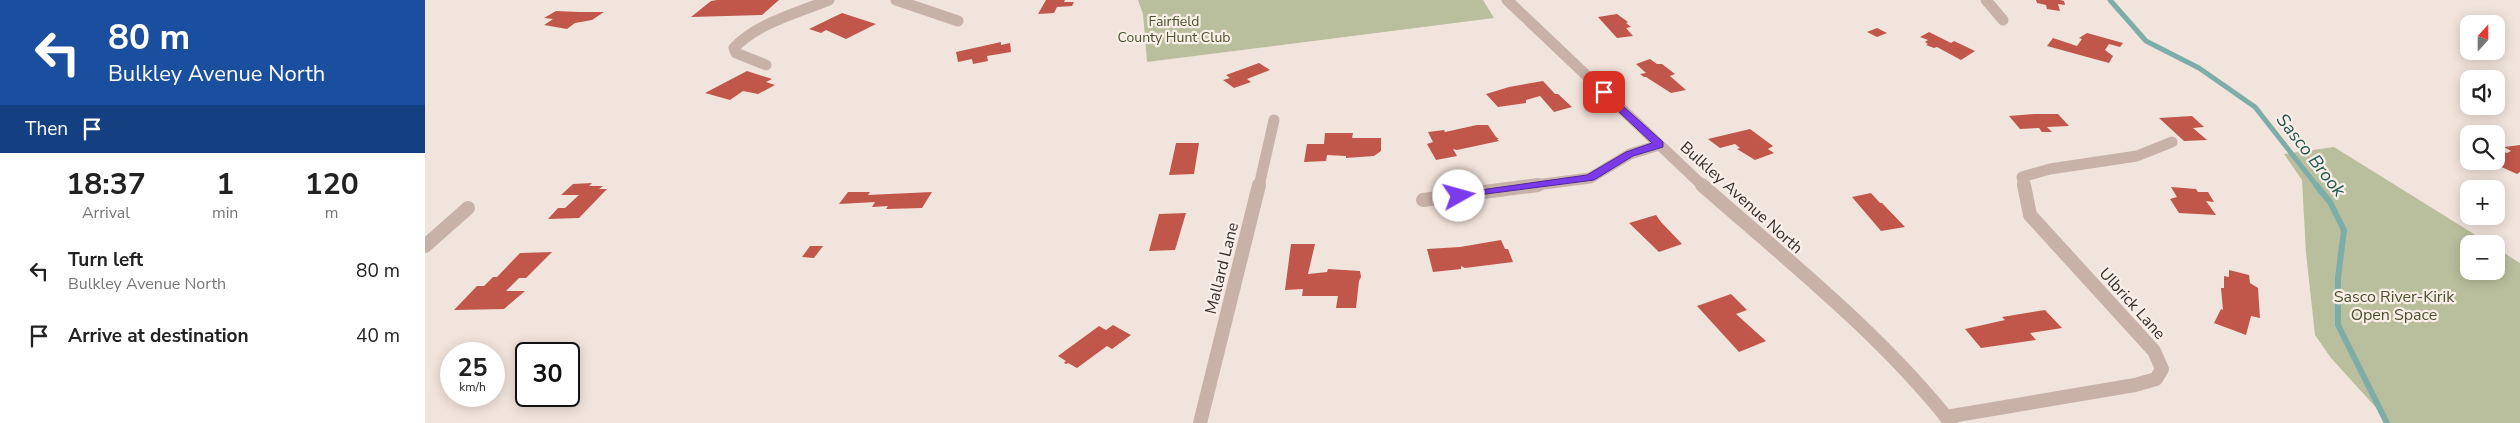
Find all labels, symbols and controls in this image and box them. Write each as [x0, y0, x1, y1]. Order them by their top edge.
park label: Fairfield County Hunt Club [1118, 12, 1230, 47]
text: 80 m [108, 14, 190, 61]
north arrow [2460, 15, 2505, 60]
map controls [2460, 15, 2505, 280]
icon: left [25, 20, 90, 85]
text: Bulkley Avenue North [108, 59, 325, 89]
button: sound [2460, 70, 2505, 115]
pin [1583, 71, 1625, 113]
icon: arrive [1590, 78, 1618, 106]
water label: Sasco Brook [2271, 108, 2352, 202]
icon: arrive [78, 115, 106, 143]
text: Then [25, 116, 68, 142]
button: search [2460, 125, 2505, 170]
street label: Bulkley Avenue North [1675, 137, 1807, 259]
text: 18:37 [66, 164, 146, 205]
text: 1 [216, 164, 234, 205]
text: 120 [305, 164, 359, 205]
position arrow [1432, 169, 1484, 221]
button: + [2460, 180, 2505, 225]
text: Arrival [82, 202, 130, 224]
text: min [212, 202, 238, 224]
text: m [325, 202, 339, 224]
street label: Mallard Lane [1200, 220, 1244, 316]
button: − [2460, 235, 2505, 280]
text: Turn left [68, 247, 143, 273]
icon: left [25, 257, 53, 285]
text: 80 m [356, 258, 400, 284]
street label: Ulbrick Lane [2094, 263, 2170, 344]
text: Bulkley Avenue North [68, 273, 226, 295]
park label: Sasco River-Kirik Open Space [2334, 286, 2455, 326]
icon: arrive [25, 322, 53, 350]
text: Arrive at destination [68, 323, 249, 349]
text: 40 m [356, 323, 400, 349]
speed limit sign: 30 [515, 342, 580, 407]
text: 25 [457, 351, 488, 385]
text: km/h [459, 379, 486, 395]

